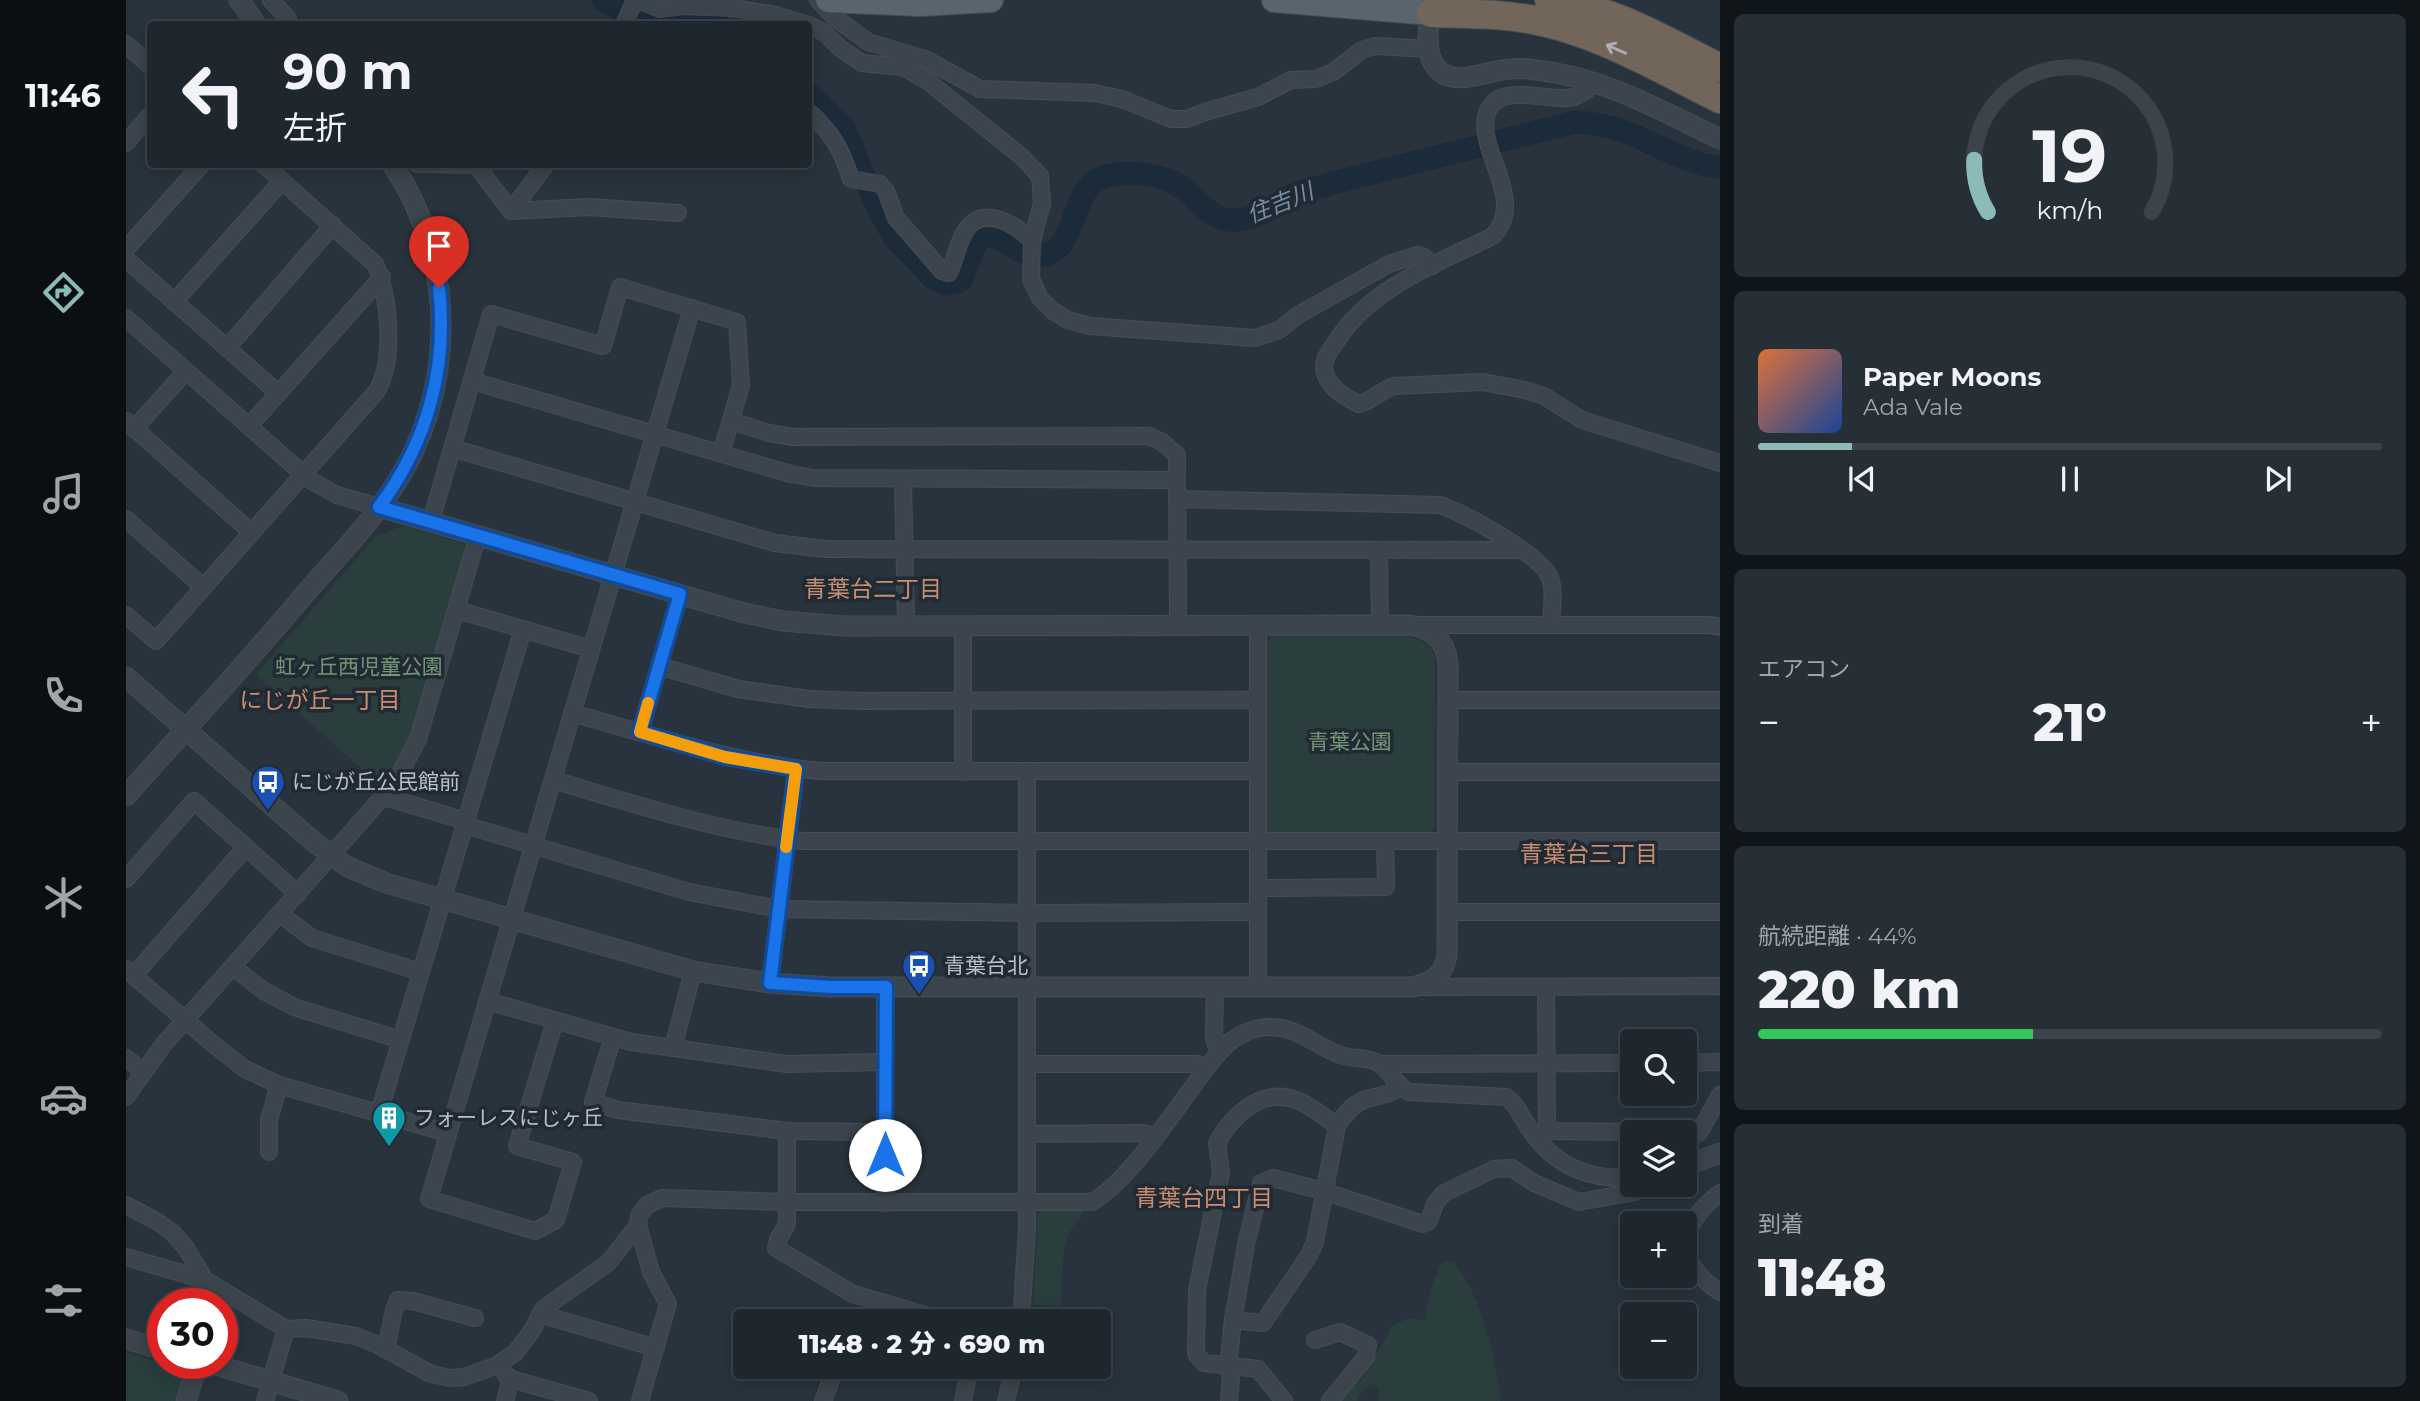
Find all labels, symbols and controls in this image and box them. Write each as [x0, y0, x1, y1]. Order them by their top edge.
text: 90 m [283, 42, 413, 101]
one-way arrow [1606, 42, 1628, 55]
icon: left [168, 49, 259, 140]
text: 11:46 [25, 76, 101, 115]
text: 左折 [283, 108, 347, 147]
text: 19 [2033, 112, 2107, 200]
water label: 住吉川 [1243, 176, 1320, 229]
text: km/h [2037, 195, 2103, 225]
pin [409, 216, 469, 288]
icon: arrive [420, 227, 458, 265]
icon: directions [39, 268, 88, 317]
text: Paper Moons [1863, 361, 2041, 393]
text: Ada Vale [1863, 393, 1963, 421]
icon: previous [1843, 460, 1881, 498]
icon: pause [2051, 460, 2089, 498]
icon: next [2259, 460, 2297, 498]
icon: music [39, 469, 88, 518]
district label: 青葉台二丁目 [804, 575, 942, 603]
park label: 虹ヶ丘西児童公園 [275, 654, 443, 679]
text: エアコン [1758, 655, 1850, 683]
icon: phone [39, 671, 88, 720]
district label: にじが丘一丁目 [240, 686, 401, 714]
text: 21° [2033, 691, 2107, 754]
text: − [1758, 699, 1780, 746]
text: + [2360, 699, 2382, 746]
park label: 青葉公園 [1308, 729, 1392, 754]
bus stop icon: にじが丘公民館前 [249, 763, 287, 812]
place label: にじが丘公民館前 [292, 769, 460, 794]
district label: 青葉台三丁目 [1520, 840, 1658, 868]
icon: climate [39, 873, 88, 922]
text: 航続距離 · 44% [1758, 922, 1917, 950]
bus stop icon: 青葉台北 [900, 947, 938, 996]
place label: 青葉台北 [944, 953, 1028, 978]
text: 220 km [1758, 958, 1961, 1021]
map controls [1620, 1029, 1697, 1379]
button: search [1620, 1029, 1697, 1106]
icon: car [39, 1074, 88, 1123]
building icon: フォーレスにじヶ丘 [370, 1099, 408, 1148]
place label: フォーレスにじヶ丘 [414, 1105, 603, 1130]
position arrow [848, 1118, 922, 1192]
button: layers [1620, 1120, 1697, 1197]
district label: 青葉台四丁目 [1135, 1184, 1273, 1212]
text: 到着 [1758, 1210, 1804, 1238]
button: + [1620, 1211, 1697, 1288]
text: 11:48 [1758, 1246, 1887, 1309]
icon: filters [39, 1276, 88, 1325]
speed limit sign: 30 [147, 1288, 238, 1379]
button: − [1620, 1302, 1697, 1379]
text: 11:48 · 2 分 · 690 m [799, 1328, 1045, 1360]

